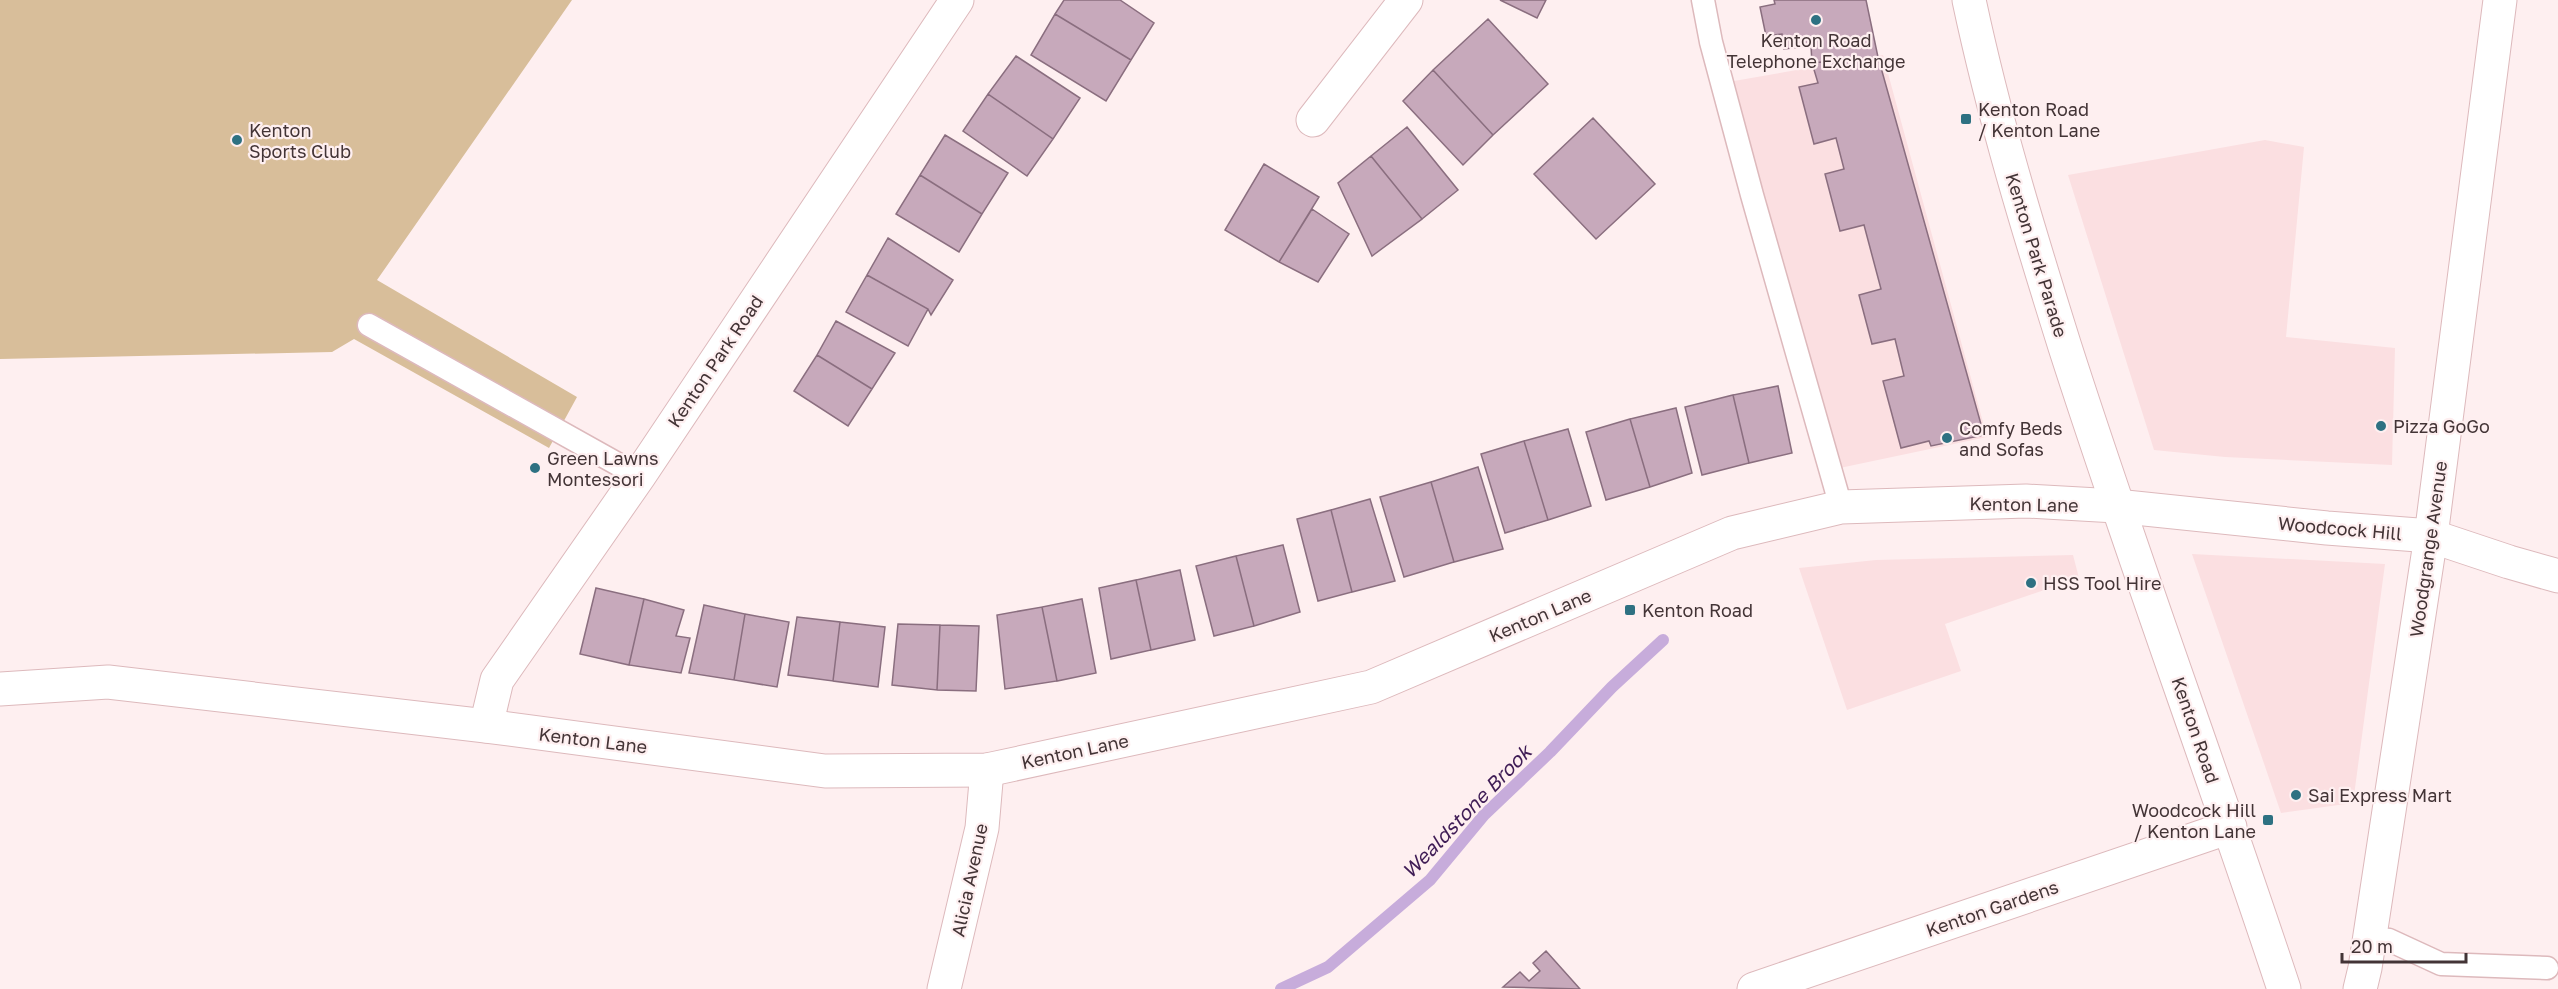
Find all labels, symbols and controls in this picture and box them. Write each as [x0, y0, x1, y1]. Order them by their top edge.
marker: Kenton Road Telephone Exchange [1809, 13, 1823, 27]
place label: Kenton Road Telephone Exchange [1726, 29, 1906, 72]
place label: Kenton Road / Kenton Lane [1978, 98, 2100, 141]
marker: Kenton Road / Kenton Lane [1959, 112, 1973, 126]
place label: Kenton Sports Club [249, 119, 351, 162]
marker: Kenton Sports Club [230, 133, 244, 147]
street label: Kenton Park Parade [2002, 170, 2072, 340]
street label: Kenton Park Road [663, 291, 767, 431]
place label: Pizza GoGo [2393, 415, 2490, 437]
place label: Comfy Beds and Sofas [1959, 417, 2063, 460]
marker: Pizza GoGo [2374, 419, 2388, 433]
marker: Comfy Beds and Sofas [1940, 431, 1954, 445]
place label: Green Lawns Montessori [547, 447, 659, 490]
street label: Woodgrange Avenue [2405, 459, 2451, 639]
marker: Green Lawns Montessori [528, 461, 542, 475]
street label: Kenton Lane [1969, 492, 2079, 516]
street label: Woodcock Hill [2277, 512, 2403, 544]
place label: HSS Tool Hire [2043, 572, 2161, 594]
marker: HSS Tool Hire [2024, 576, 2038, 590]
street label: Kenton Lane [1485, 584, 1595, 646]
place label: Kenton Road [1642, 599, 1753, 621]
marker: Kenton Road [1623, 603, 1637, 617]
street label: Kenton Road [2168, 674, 2224, 786]
street label: Kenton Lane [538, 722, 648, 758]
street label: Kenton Lane [1019, 729, 1131, 773]
water label: Wealdstone Brook [1396, 738, 1537, 882]
place label: Sai Express Mart [2308, 784, 2452, 806]
marker: Sai Express Mart [2289, 788, 2303, 802]
place label: Woodcock Hill / Kenton Lane [2132, 799, 2256, 842]
marker: Woodcock Hill / Kenton Lane [2261, 813, 2275, 827]
street label: Alicia Avenue [946, 821, 992, 939]
street label: Kenton Gardens [1923, 875, 2061, 941]
scale bar [2342, 926, 2466, 964]
text: 20 m [2351, 935, 2393, 957]

